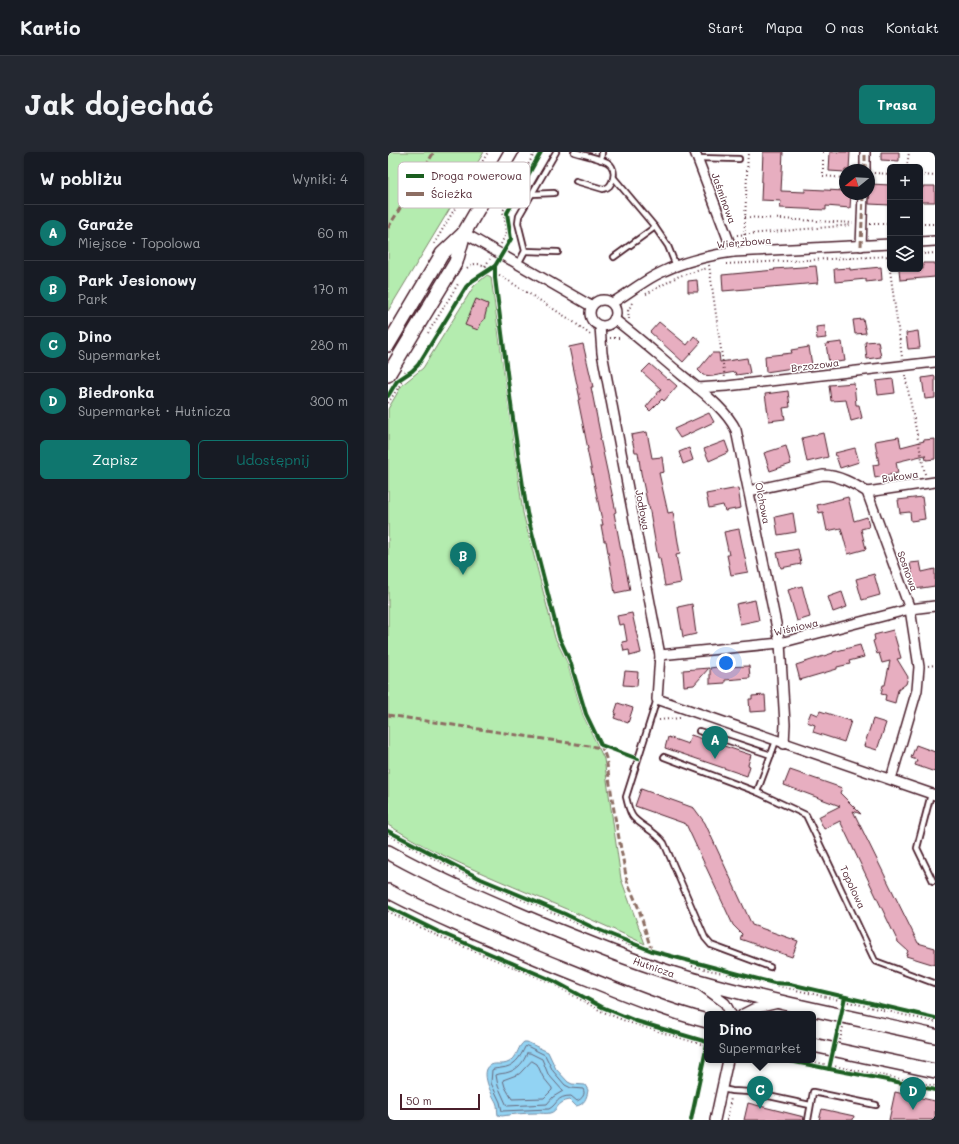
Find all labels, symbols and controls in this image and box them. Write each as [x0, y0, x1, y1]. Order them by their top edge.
text: Kartio [20, 15, 80, 40]
text: Start [708, 18, 744, 37]
text: Mapa [766, 18, 803, 37]
text: O nas [825, 18, 864, 37]
text: Kontakt [886, 18, 939, 37]
button: Trasa [859, 85, 935, 124]
text: Jak dojechać [24, 86, 214, 122]
legend [398, 162, 530, 208]
north arrow [839, 164, 875, 200]
map controls [887, 164, 923, 272]
button: + [887, 164, 923, 200]
text: W pobliżu [40, 167, 122, 189]
text: Droga rowerowa [431, 168, 522, 183]
text: Wyniki: 4 [292, 170, 348, 187]
street label: Jaśminowa [708, 171, 740, 225]
text: Ścieżka [431, 186, 473, 201]
button: − [887, 200, 923, 236]
text: Garaże [78, 214, 133, 234]
text: A [48, 224, 58, 241]
text: 60 m [318, 224, 348, 241]
street label: Wierzbowa [716, 233, 772, 251]
text: Miejsce · Topolowa [78, 234, 201, 251]
button: layers [887, 236, 923, 272]
text: Park Jesionowy [78, 270, 197, 290]
text: B [49, 280, 57, 297]
text: 170 m [312, 280, 348, 297]
text: Park [78, 290, 107, 307]
text: Dino [78, 326, 112, 346]
text: C [48, 336, 58, 353]
text: 280 m [310, 336, 348, 353]
text: Supermarket [78, 346, 161, 363]
street label: Brzozowa [790, 355, 840, 375]
text: Biedronka [78, 382, 154, 402]
text: D [48, 392, 58, 409]
text: 300 m [310, 392, 348, 409]
text: Supermarket · Hutnicza [78, 402, 231, 419]
button: Zapisz [40, 440, 190, 479]
button: Udostępnij [198, 440, 348, 479]
street label: Bukowa [881, 466, 919, 486]
street label: Olchowa [752, 481, 774, 525]
street label: Jodłowa [632, 489, 654, 531]
pin: B [450, 542, 476, 575]
street label: Sosnowa [894, 549, 922, 593]
street label: Wiśniowa [772, 615, 820, 639]
your location [716, 653, 736, 673]
pin: A [702, 726, 728, 759]
street label: Topolowa [837, 863, 869, 911]
street label: Hutnicza [631, 953, 677, 981]
popup [704, 1011, 816, 1063]
text: Dino [719, 1019, 752, 1039]
text: Supermarket [719, 1039, 801, 1056]
pin: C [747, 1076, 773, 1109]
pin: D [900, 1077, 926, 1110]
scale bar [400, 1092, 480, 1111]
text: 50 m [406, 1093, 432, 1108]

